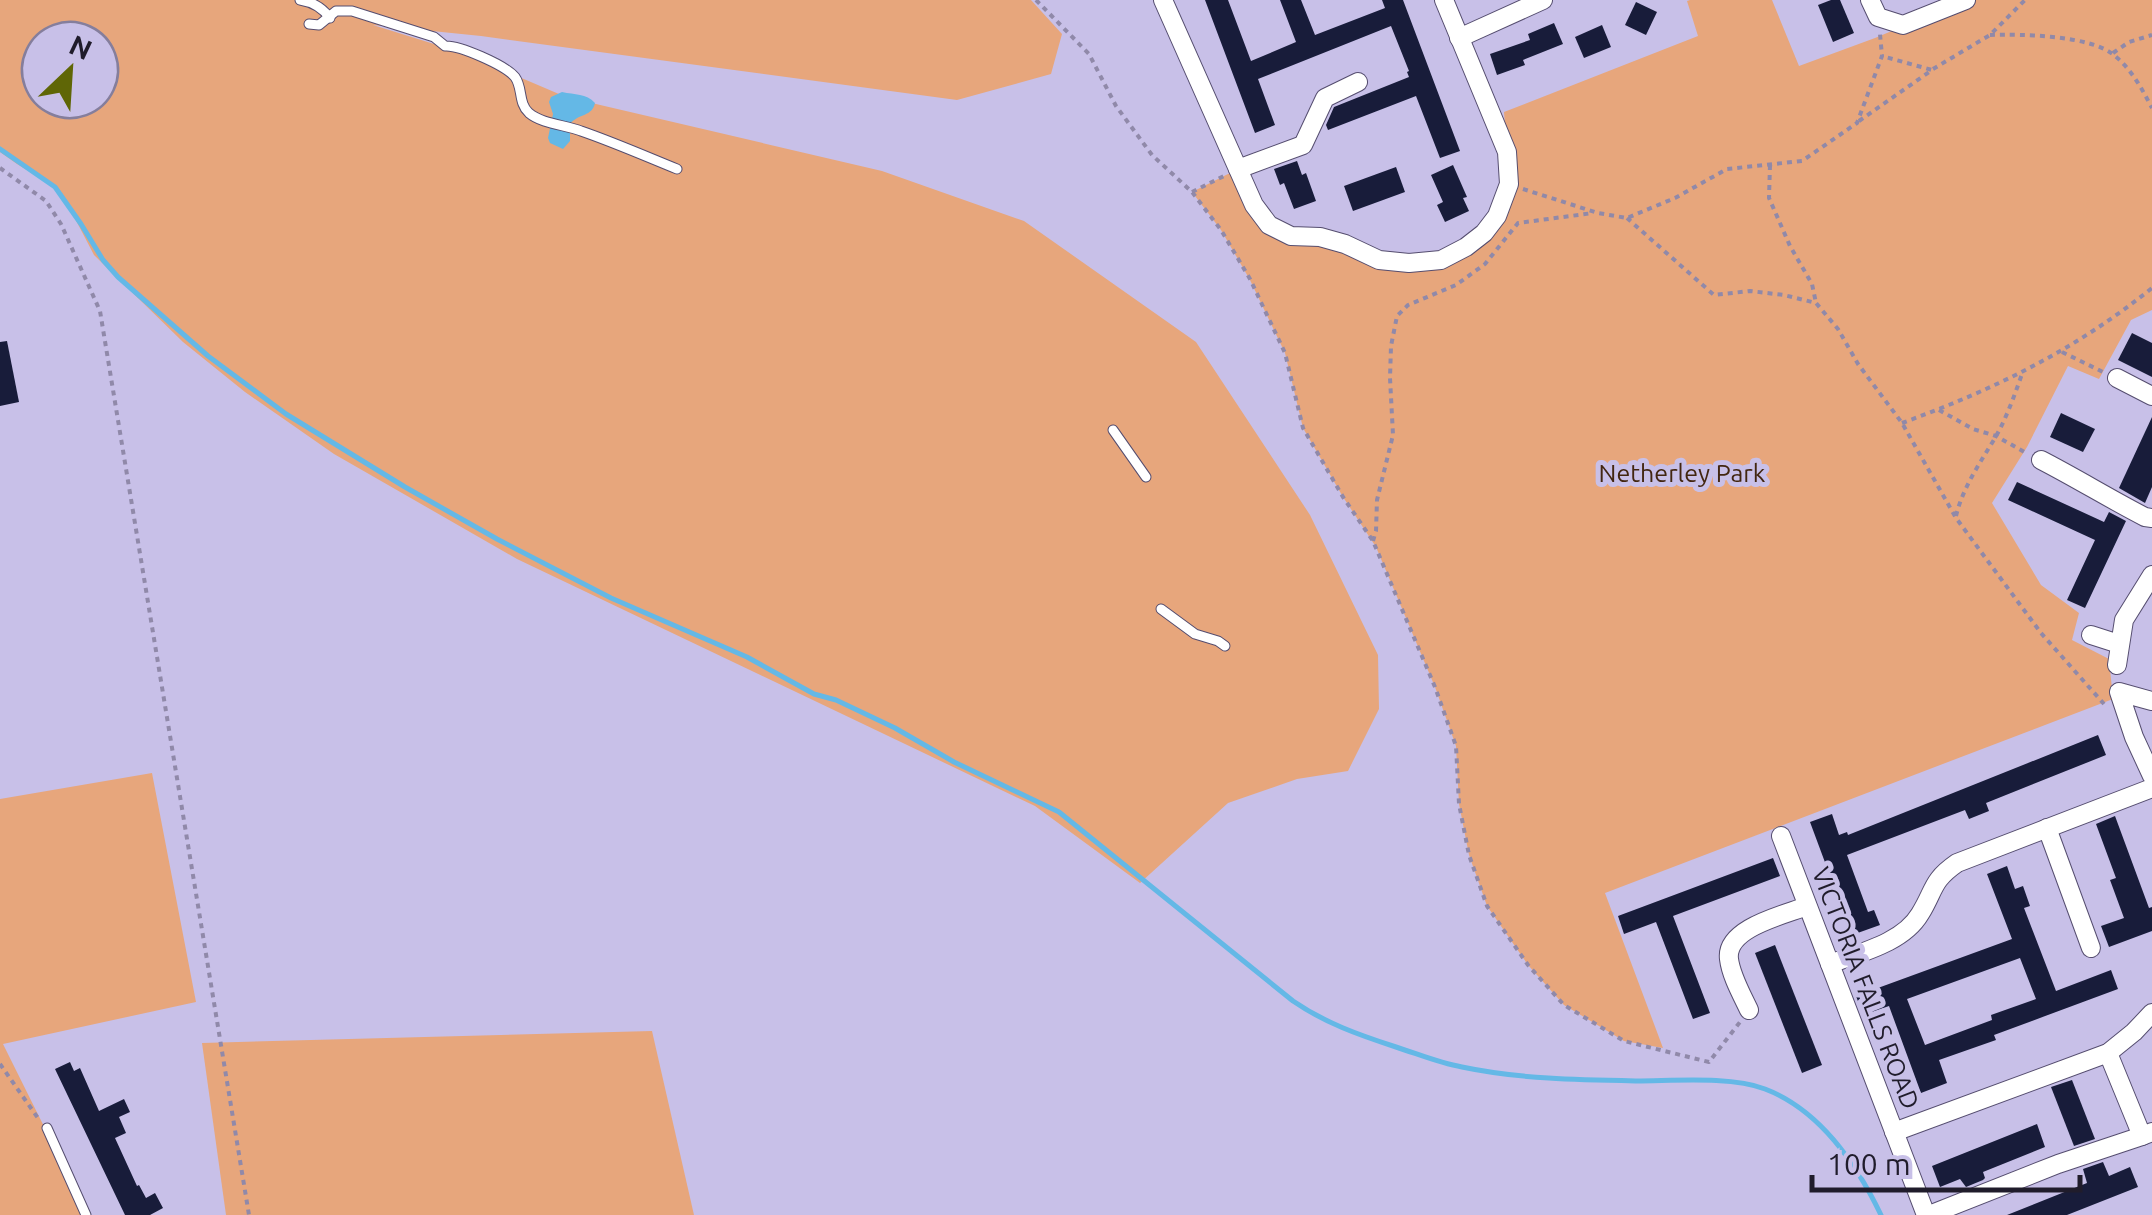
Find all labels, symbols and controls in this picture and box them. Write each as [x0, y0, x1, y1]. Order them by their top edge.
north arrow [20, 20, 120, 120]
text: N [65, 28, 97, 65]
park label: Netherley Park [1599, 459, 1766, 487]
street label: VICTORIA FALLS ROAD [1807, 863, 1925, 1113]
scale bar [1812, 1130, 2080, 1192]
text: 100 m [1827, 1147, 1911, 1181]

